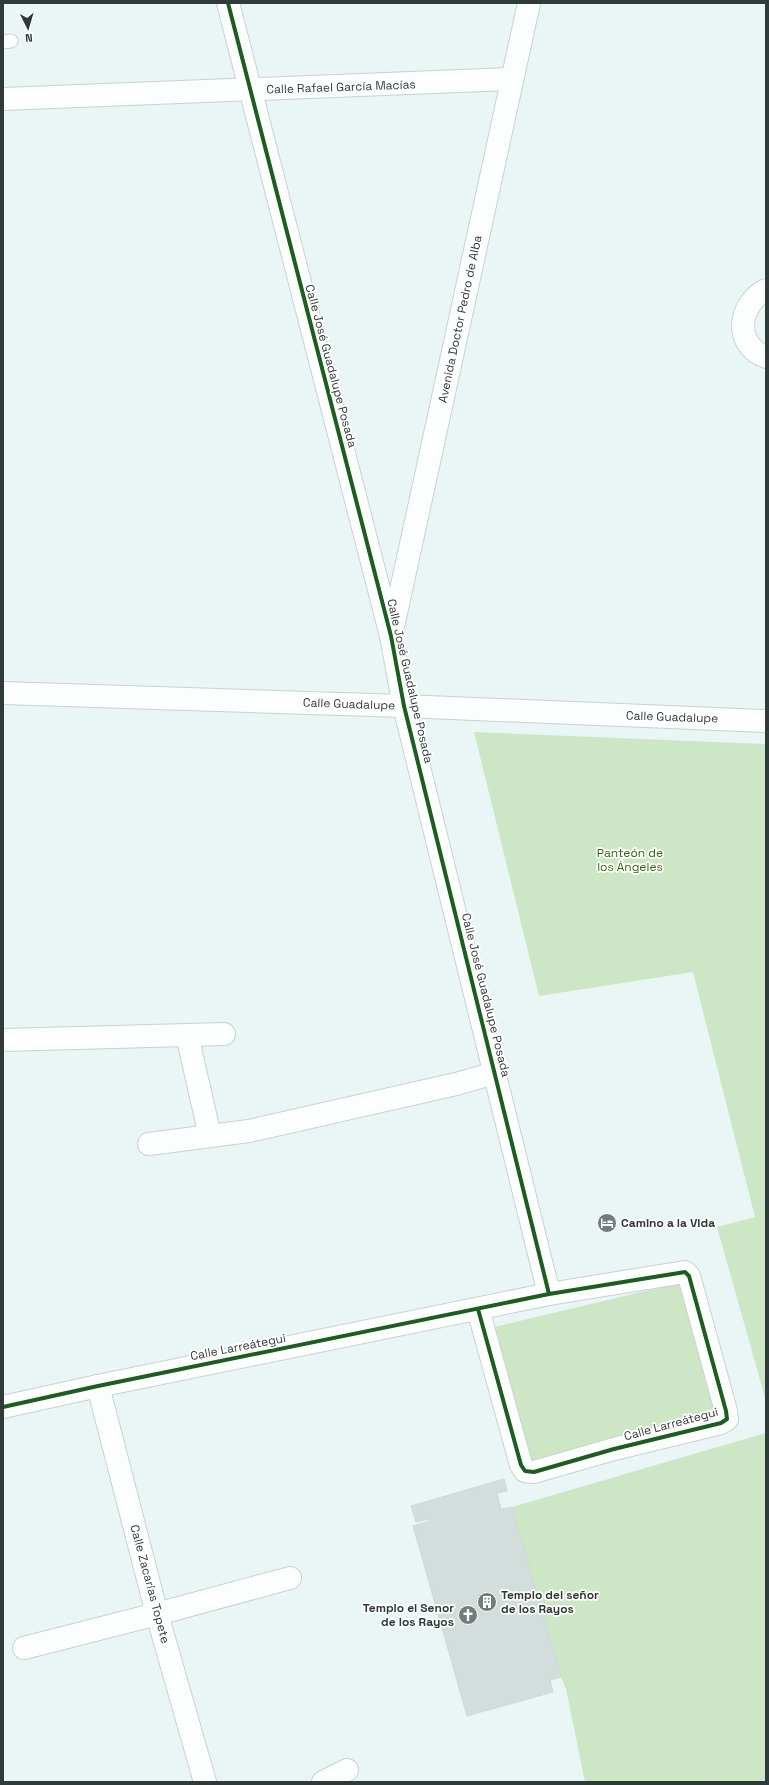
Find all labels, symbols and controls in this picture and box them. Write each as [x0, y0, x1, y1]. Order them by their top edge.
north arrow [8, 8, 48, 48]
text: N [25, 31, 33, 45]
street label: Calle Rafael García Macías [266, 76, 416, 98]
street label: Avenida Doctor Pedro de Alba [434, 234, 486, 404]
street label: Calle José Guadalupe Posada [301, 283, 361, 449]
street label: Calle José Guadalupe Posada [383, 597, 437, 765]
street label: Calle Guadalupe [303, 694, 395, 714]
street label: Calle Guadalupe [626, 707, 718, 727]
park label: Panteón de los Ángeles [597, 845, 663, 875]
street label: Calle José Guadalupe Posada [458, 911, 514, 1079]
hotel icon: Camino a la Vida [596, 1212, 618, 1234]
place label: Camino a la Vida [621, 1215, 715, 1231]
street label: Calle Larreátegui [189, 1330, 287, 1364]
street label: Calle Larreátegui [622, 1404, 720, 1444]
street label: Calle Zacarías Topete [126, 1523, 174, 1645]
place label: Templo del señor de los Rayos [501, 1587, 599, 1617]
building icon: Templo del señor de los Rayos [476, 1591, 498, 1613]
place label: Templo el Senor de los Rayos [363, 1600, 454, 1630]
church icon: Templo el Senor de los Rayos [457, 1604, 479, 1626]

